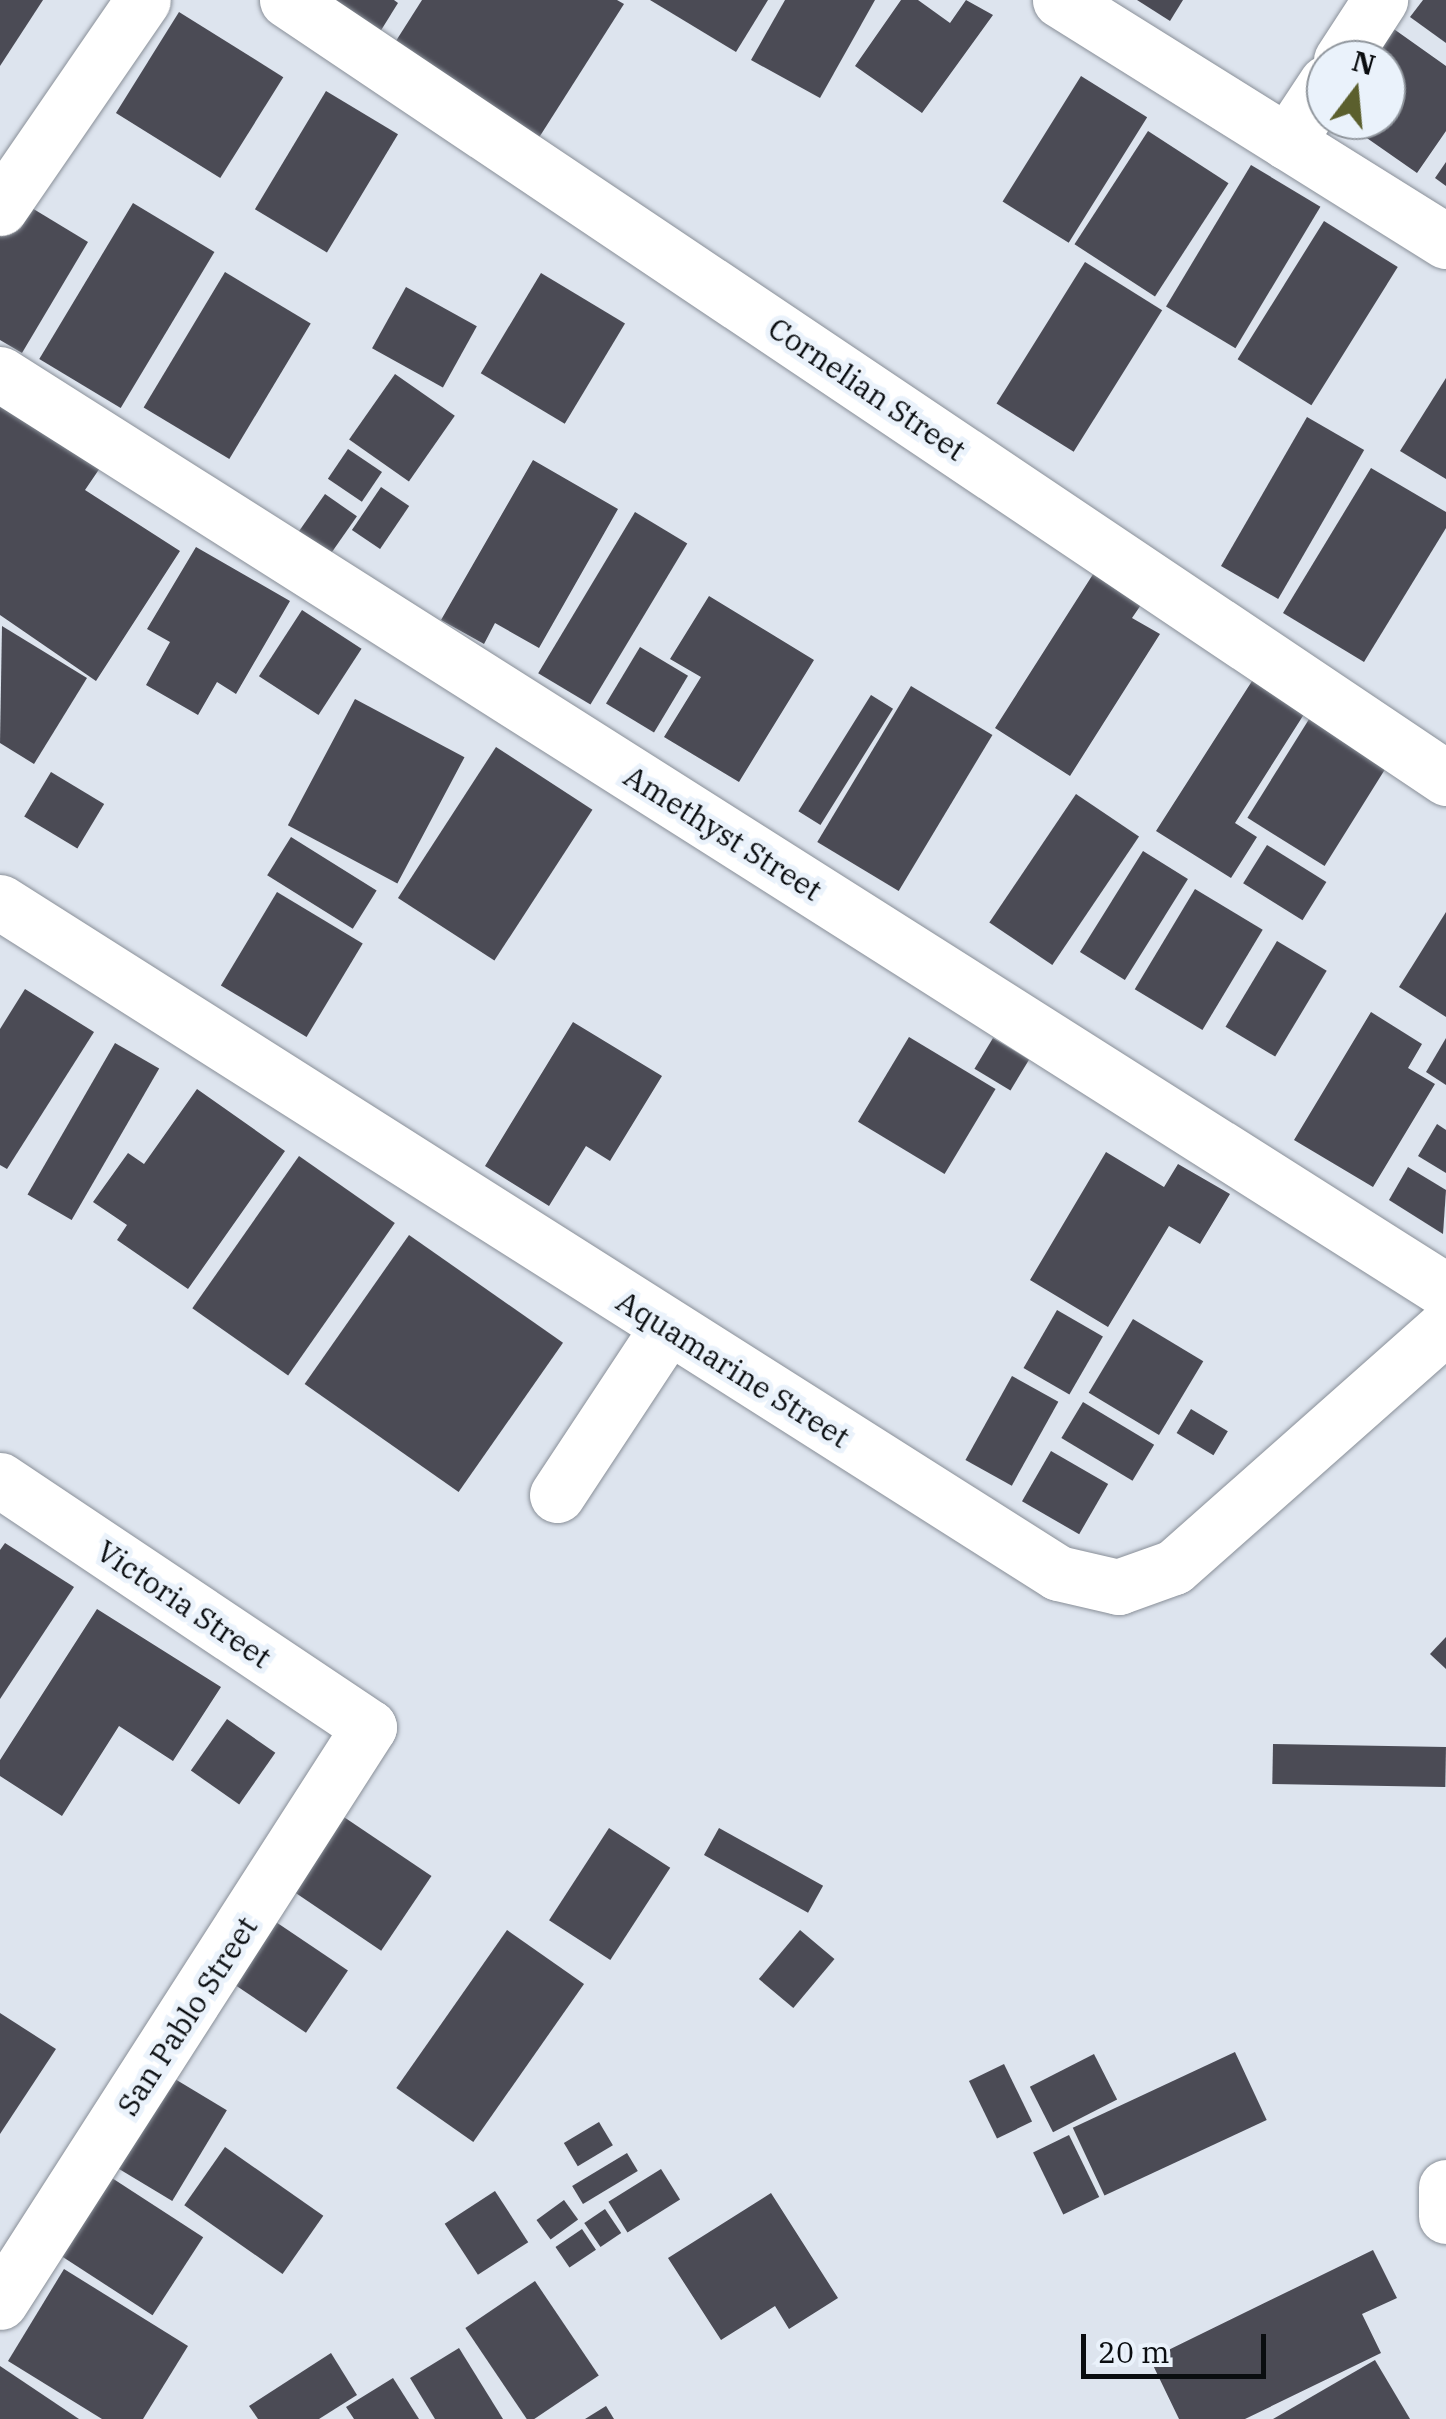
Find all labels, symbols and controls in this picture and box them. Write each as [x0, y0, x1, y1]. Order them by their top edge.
north arrow [1306, 40, 1406, 140]
text: N [1348, 42, 1380, 83]
street label: Cornelian Street [762, 310, 972, 468]
street label: Amethyst Street [618, 758, 828, 908]
street label: Aquamarine Street [610, 1283, 856, 1455]
street label: Victoria Street [90, 1533, 278, 1675]
street label: San Pablo Street [109, 1910, 265, 2122]
scale bar [1086, 2314, 1271, 2376]
text: 20 m [1098, 2332, 1170, 2371]

